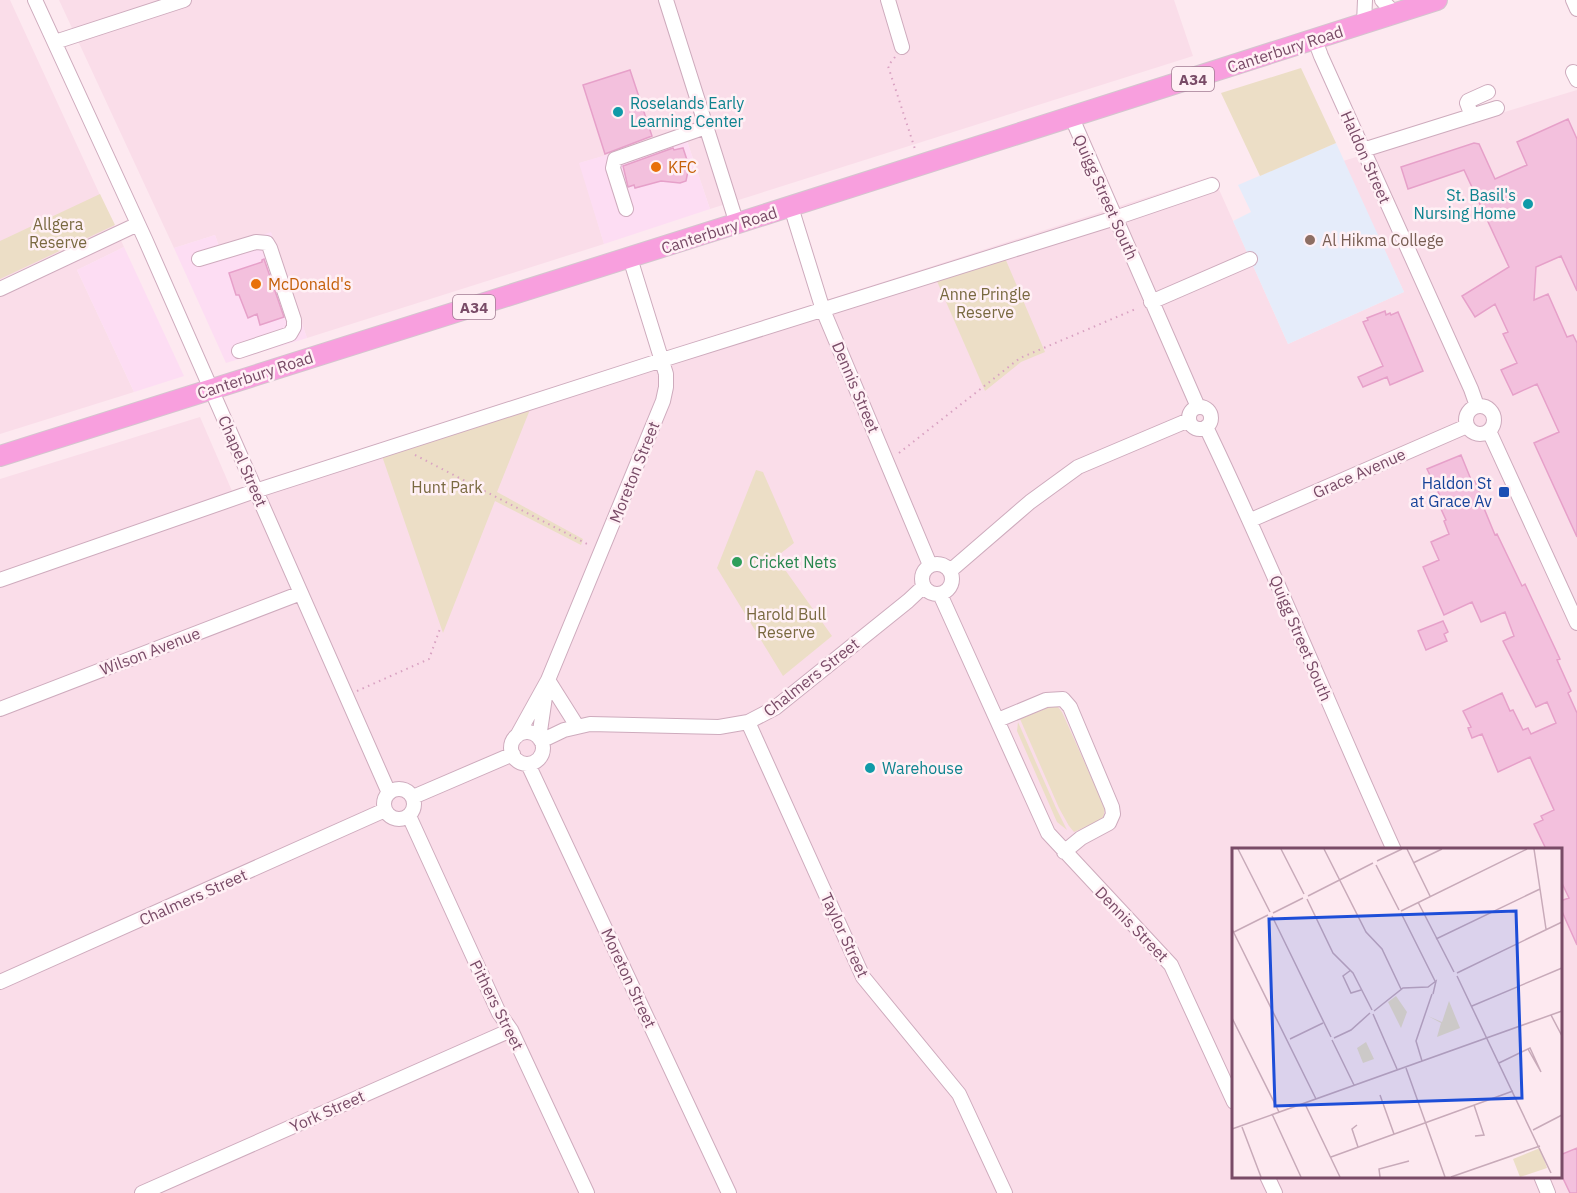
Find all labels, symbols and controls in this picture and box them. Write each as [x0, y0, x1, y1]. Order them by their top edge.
street label: Canterbury Road [1224, 21, 1346, 77]
road number: A34 [1172, 67, 1214, 91]
place label: Roselands Early Learning Center [630, 93, 744, 131]
marker: Roselands Early Learning Center [611, 105, 625, 119]
street label: Haldon Street [1337, 108, 1395, 206]
street label: Quigg Street South [1069, 131, 1143, 263]
place label: KFC [668, 157, 697, 177]
marker: KFC [649, 160, 663, 174]
place label: St. Basil's Nursing Home [1414, 185, 1516, 223]
marker: St. Basil's Nursing Home [1521, 197, 1535, 211]
street label: Canterbury Road [658, 202, 780, 258]
park label: Allgera Reserve [29, 214, 87, 252]
place label: Al Hikma College [1322, 230, 1444, 250]
marker: Al Hikma College [1303, 233, 1317, 247]
place label: McDonald's [268, 274, 352, 294]
marker: McDonald's [249, 277, 263, 291]
park label: Anne Pringle Reserve [939, 284, 1031, 322]
road number: A34 [453, 295, 495, 319]
street label: Dennis Street [828, 338, 884, 436]
street label: Canterbury Road [194, 347, 316, 403]
street label: Chapel Street [214, 412, 272, 510]
street label: Moreton Street [605, 418, 663, 526]
street label: Grace Avenue [1310, 444, 1409, 502]
place label: Haldon St at Grace Av [1410, 473, 1492, 511]
park label: Hunt Park [411, 477, 483, 497]
marker: Haldon St at Grace Av [1497, 485, 1511, 499]
place label: Cricket Nets [749, 552, 837, 572]
marker: Cricket Nets [730, 555, 744, 569]
street label: Quigg Street South [1265, 572, 1337, 704]
park label: Harold Bull Reserve [746, 604, 826, 642]
street label: Wilson Avenue [97, 623, 203, 679]
street label: Chalmers Street [759, 633, 863, 721]
place label: Warehouse [882, 758, 963, 778]
marker: Warehouse [863, 761, 877, 775]
inset map [1232, 848, 1562, 1178]
street label: Chalmers Street [136, 864, 250, 930]
street label: Dennis Street [1091, 882, 1173, 966]
street label: Taylor Street [817, 889, 873, 981]
street label: Moreton Street [597, 925, 661, 1031]
street label: Pithers Street [466, 957, 528, 1053]
street label: York Street [287, 1086, 367, 1136]

